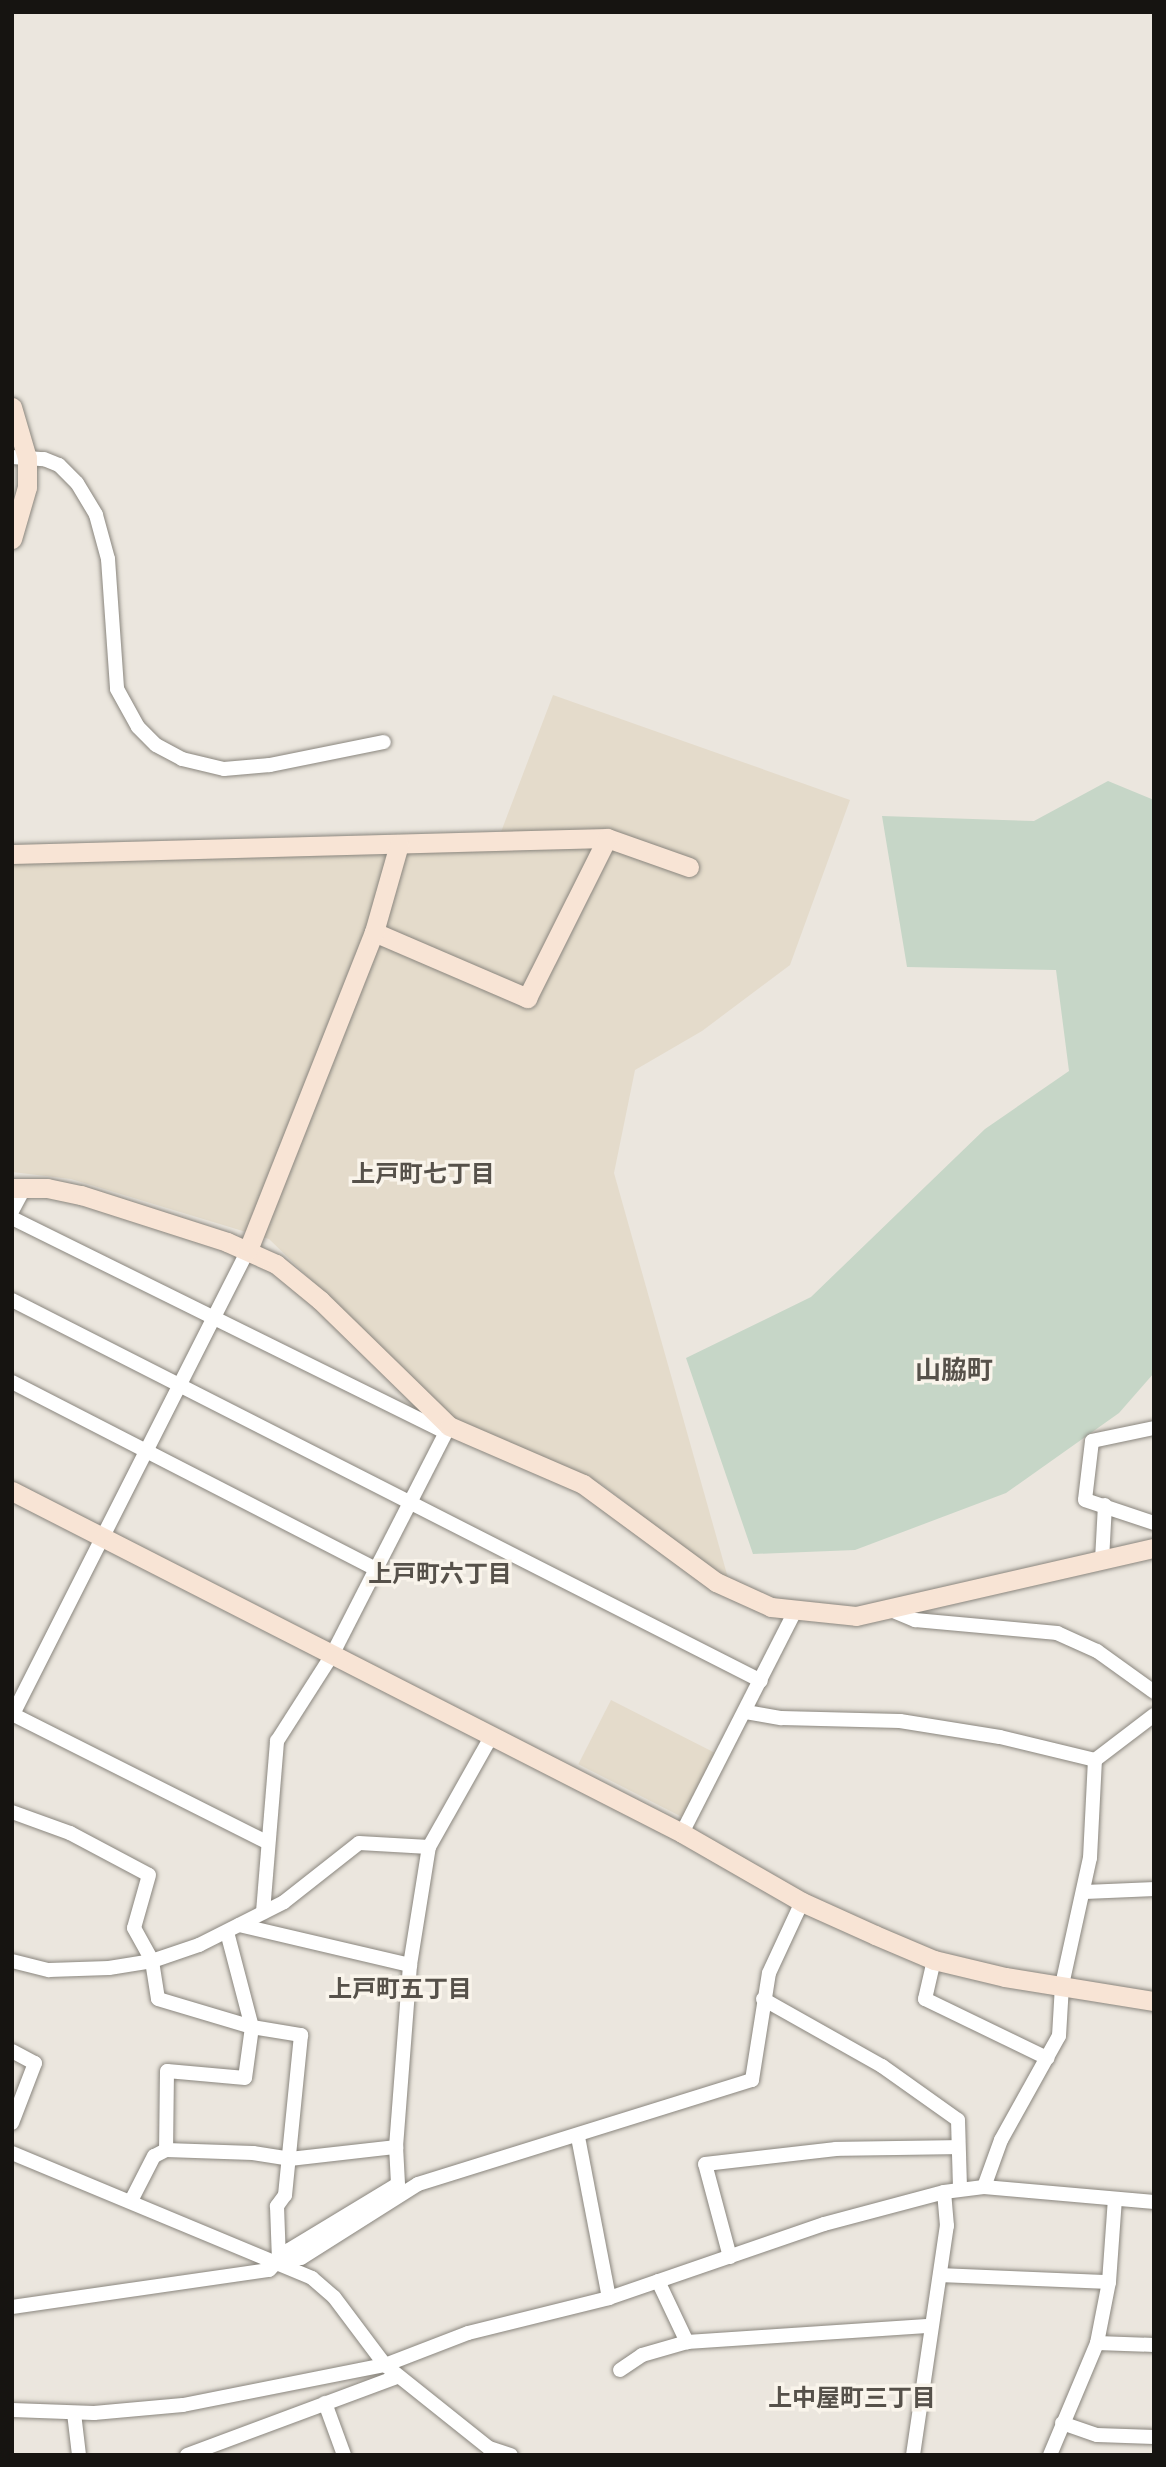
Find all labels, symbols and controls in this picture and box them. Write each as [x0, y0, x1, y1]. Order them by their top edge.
district label: 上戸町七丁目 [351, 1161, 495, 1189]
district label: 山脇町 [915, 1355, 993, 1387]
district label: 上戸町六丁目 [368, 1561, 512, 1589]
district label: 上戸町五丁目 [328, 1976, 472, 2004]
district label: 上中屋町三丁目 [768, 2385, 936, 2413]

